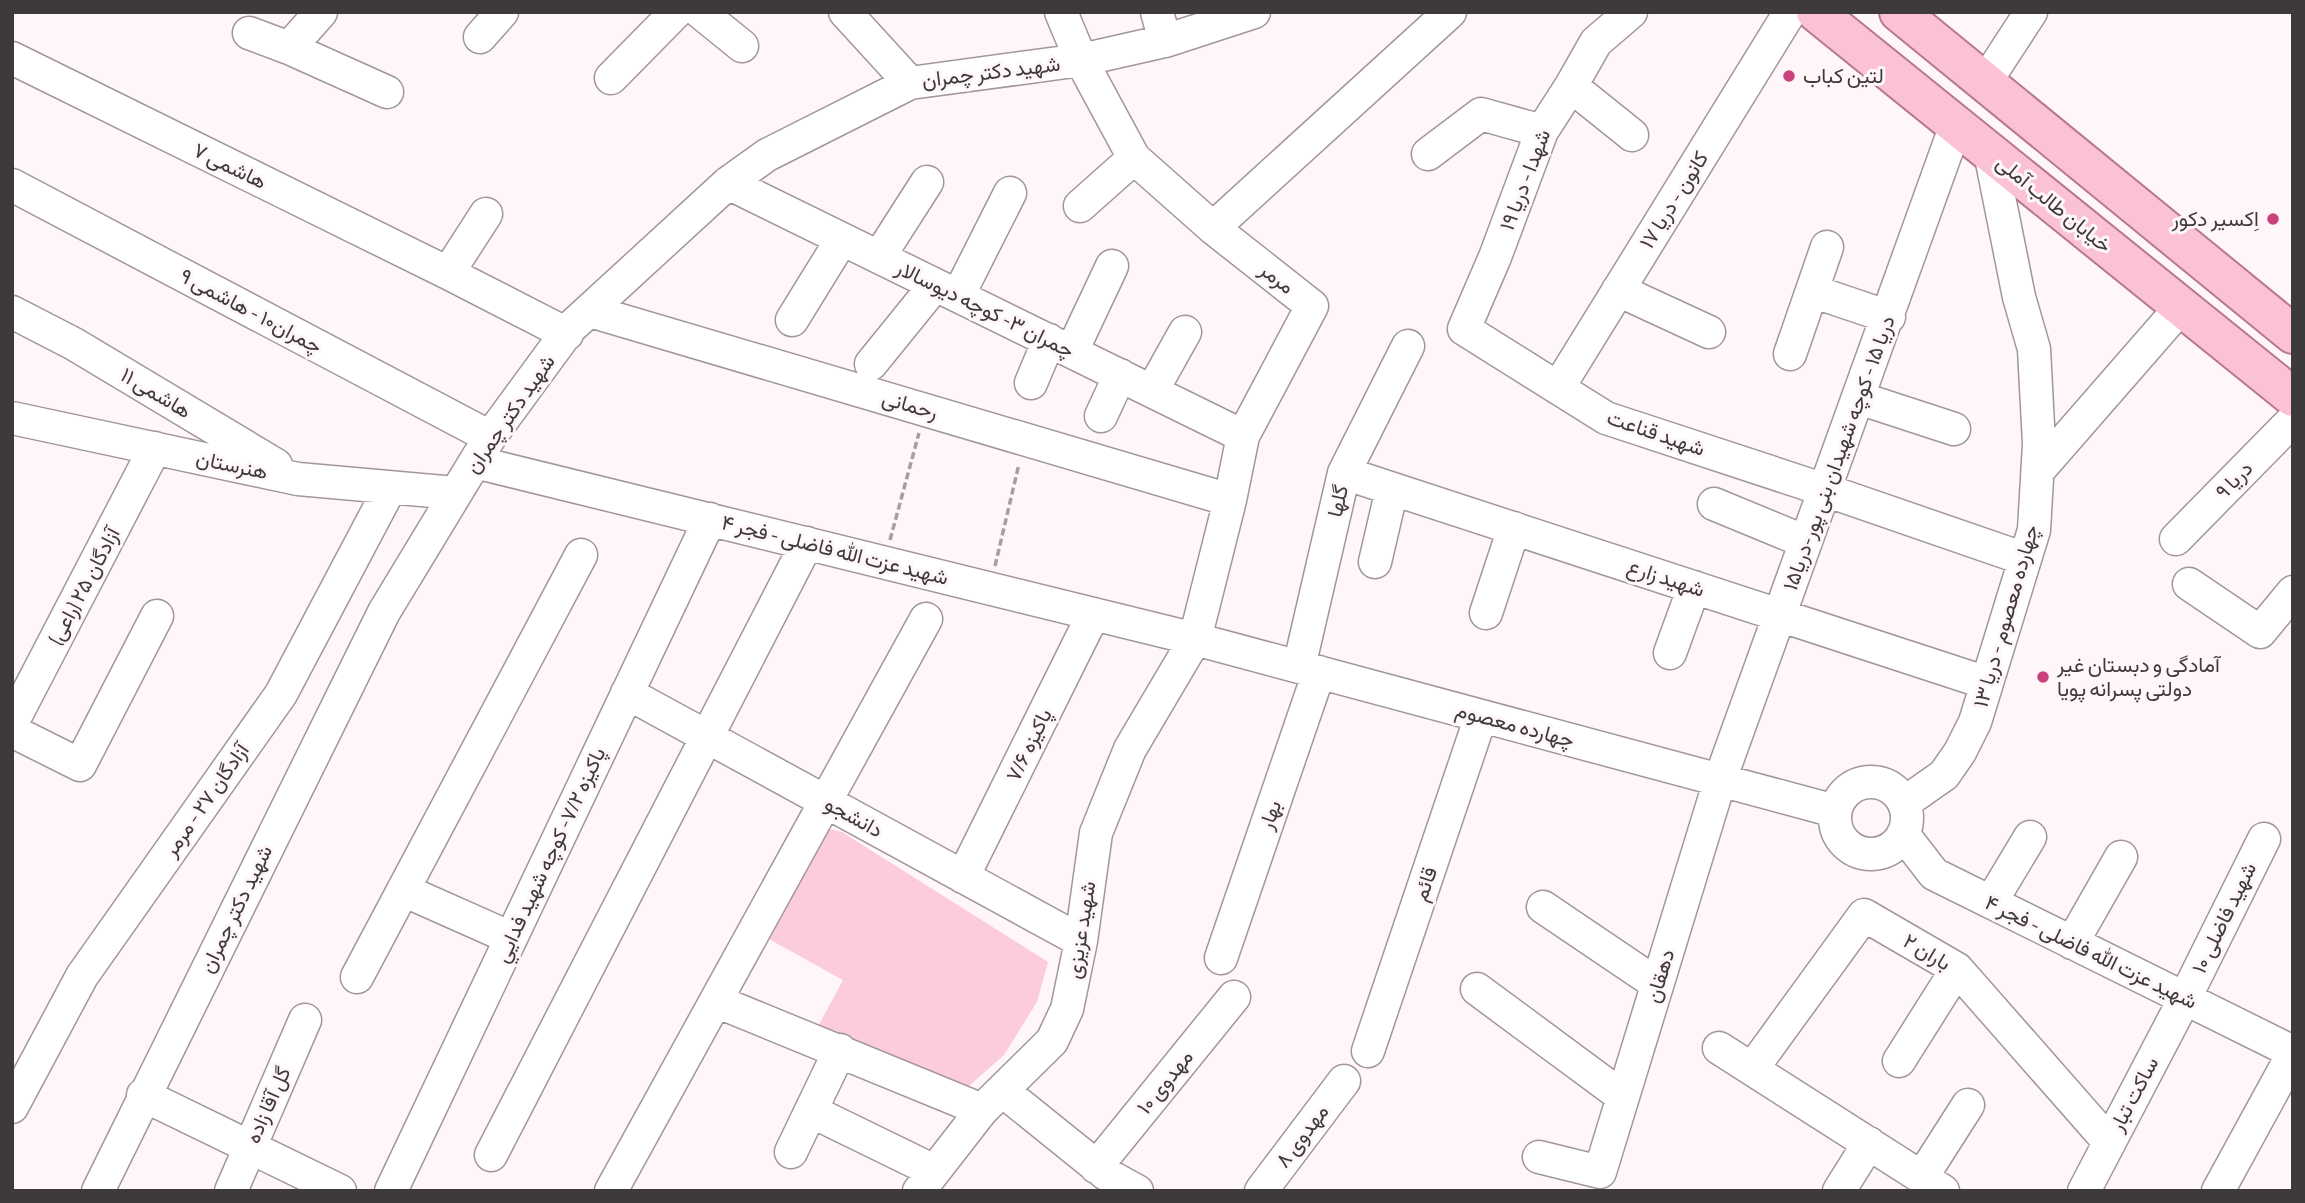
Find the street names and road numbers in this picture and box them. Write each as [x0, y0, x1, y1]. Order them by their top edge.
street label: شهید دکتر چمران [920, 52, 1062, 94]
street label: شهدا - دریا ۱۹ [1495, 126, 1556, 234]
street label: هاشمی ۷ [189, 138, 270, 195]
street label: کانون - دریا ۱۷ [1635, 147, 1714, 253]
street label: خیابان طالب آملی [1991, 150, 2116, 258]
street label: چمران ۳- كوچه ديوسالار [890, 255, 1078, 364]
street label: مرمر [1254, 257, 1299, 300]
street label: چمران۱۰ - هاشمی ۹ [175, 263, 326, 360]
street label: دریا ۱۵ - كوچه شهيدان بنی پور-دريا۱۵ [1778, 312, 1902, 594]
street label: شهید دکتر چمران [460, 350, 561, 479]
street label: هاشمی ۱۱ [116, 363, 196, 424]
street label: رحمانی [879, 386, 941, 425]
street label: شهید قناعت [1604, 405, 1708, 462]
street label: هنرستان [194, 446, 270, 485]
street label: دریا ۹ [2211, 456, 2258, 504]
street label: گلها [1323, 483, 1354, 519]
street label: شهید عزت الله فاضلی - فجر ۴ [719, 509, 951, 591]
street label: آزادگان ۲۵ (راعی) [43, 522, 127, 649]
street label: چهارده معصوم - دریا ۱۳ [1968, 522, 2045, 711]
street label: شهید زارع [1624, 554, 1708, 604]
street label: چهارده معصوم [1453, 698, 1577, 754]
street label: پاکیزه ۷/۶ [1001, 705, 1059, 786]
street label: آزادگان ۲۷ - مرمر [158, 737, 256, 863]
street label: پاکیزه ۷/۲- كوچه شهيد فدايي [490, 744, 615, 969]
street label: دانشجو [820, 791, 887, 843]
street label: بهار [1254, 797, 1287, 834]
street label: شهید دکتر چمران [195, 841, 279, 978]
street label: شهید فاضلی ۱۰ [2187, 859, 2262, 978]
street label: قائم [1408, 864, 1444, 905]
street label: شهید عزیزی [1061, 880, 1102, 981]
street label: شهید عزت الله فاضلی - فجر ۴ [1981, 889, 2201, 1015]
street label: باران ۲ [1899, 929, 1955, 976]
street label: دهقان [1641, 946, 1680, 1006]
street label: مهدوی ۱۰ [1132, 1045, 1199, 1119]
street label: ساکت تبار [2104, 1053, 2164, 1137]
street label: گل آقا زاده [241, 1063, 296, 1147]
street label: مهدوی ۸ [1271, 1100, 1334, 1173]

